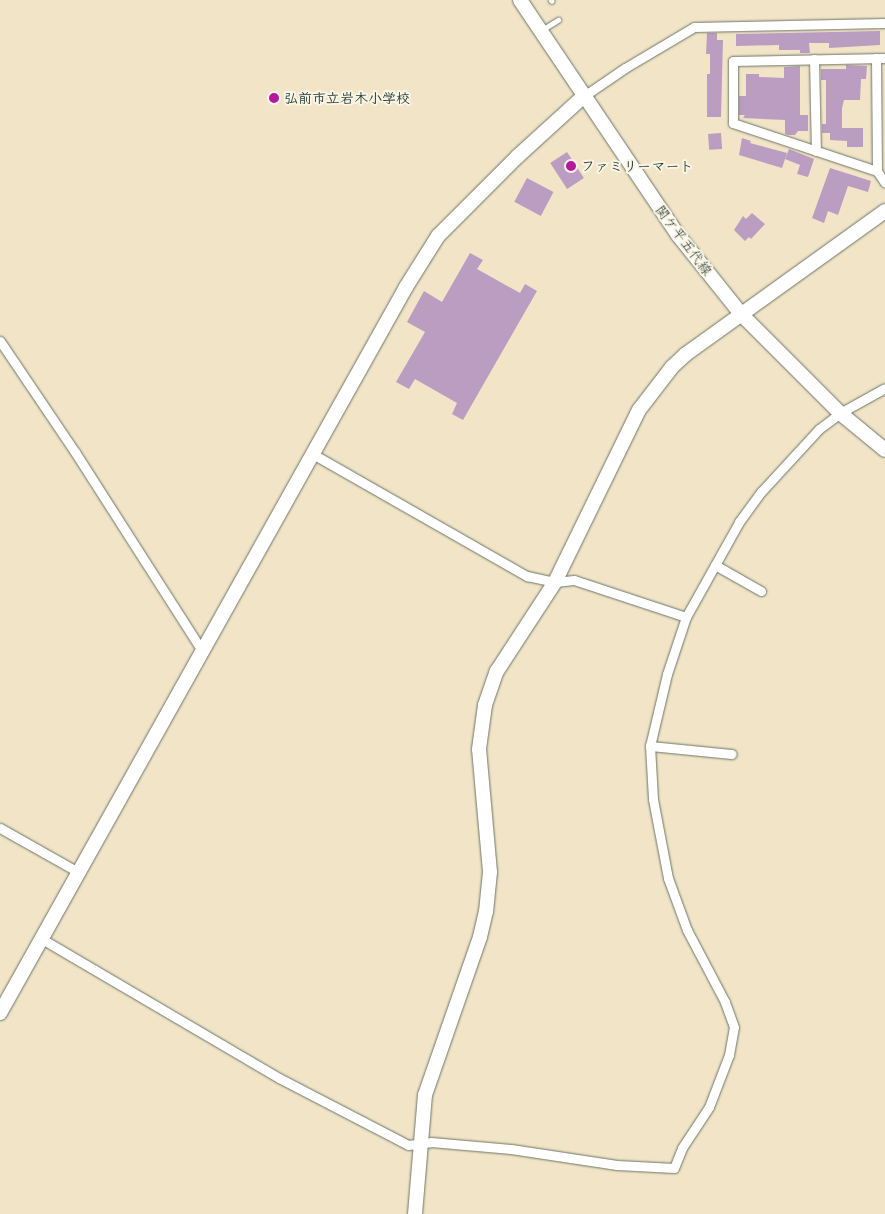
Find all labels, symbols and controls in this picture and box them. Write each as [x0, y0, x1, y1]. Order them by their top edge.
place label: 弘前市立岩木小学校 [284, 90, 410, 106]
marker: 弘前市立岩木小学校 [268, 92, 280, 104]
place label: ファミリーマート [581, 158, 693, 174]
marker: ファミリーマート [565, 160, 577, 172]
street label: 関ケ平五代線 [652, 201, 716, 279]

